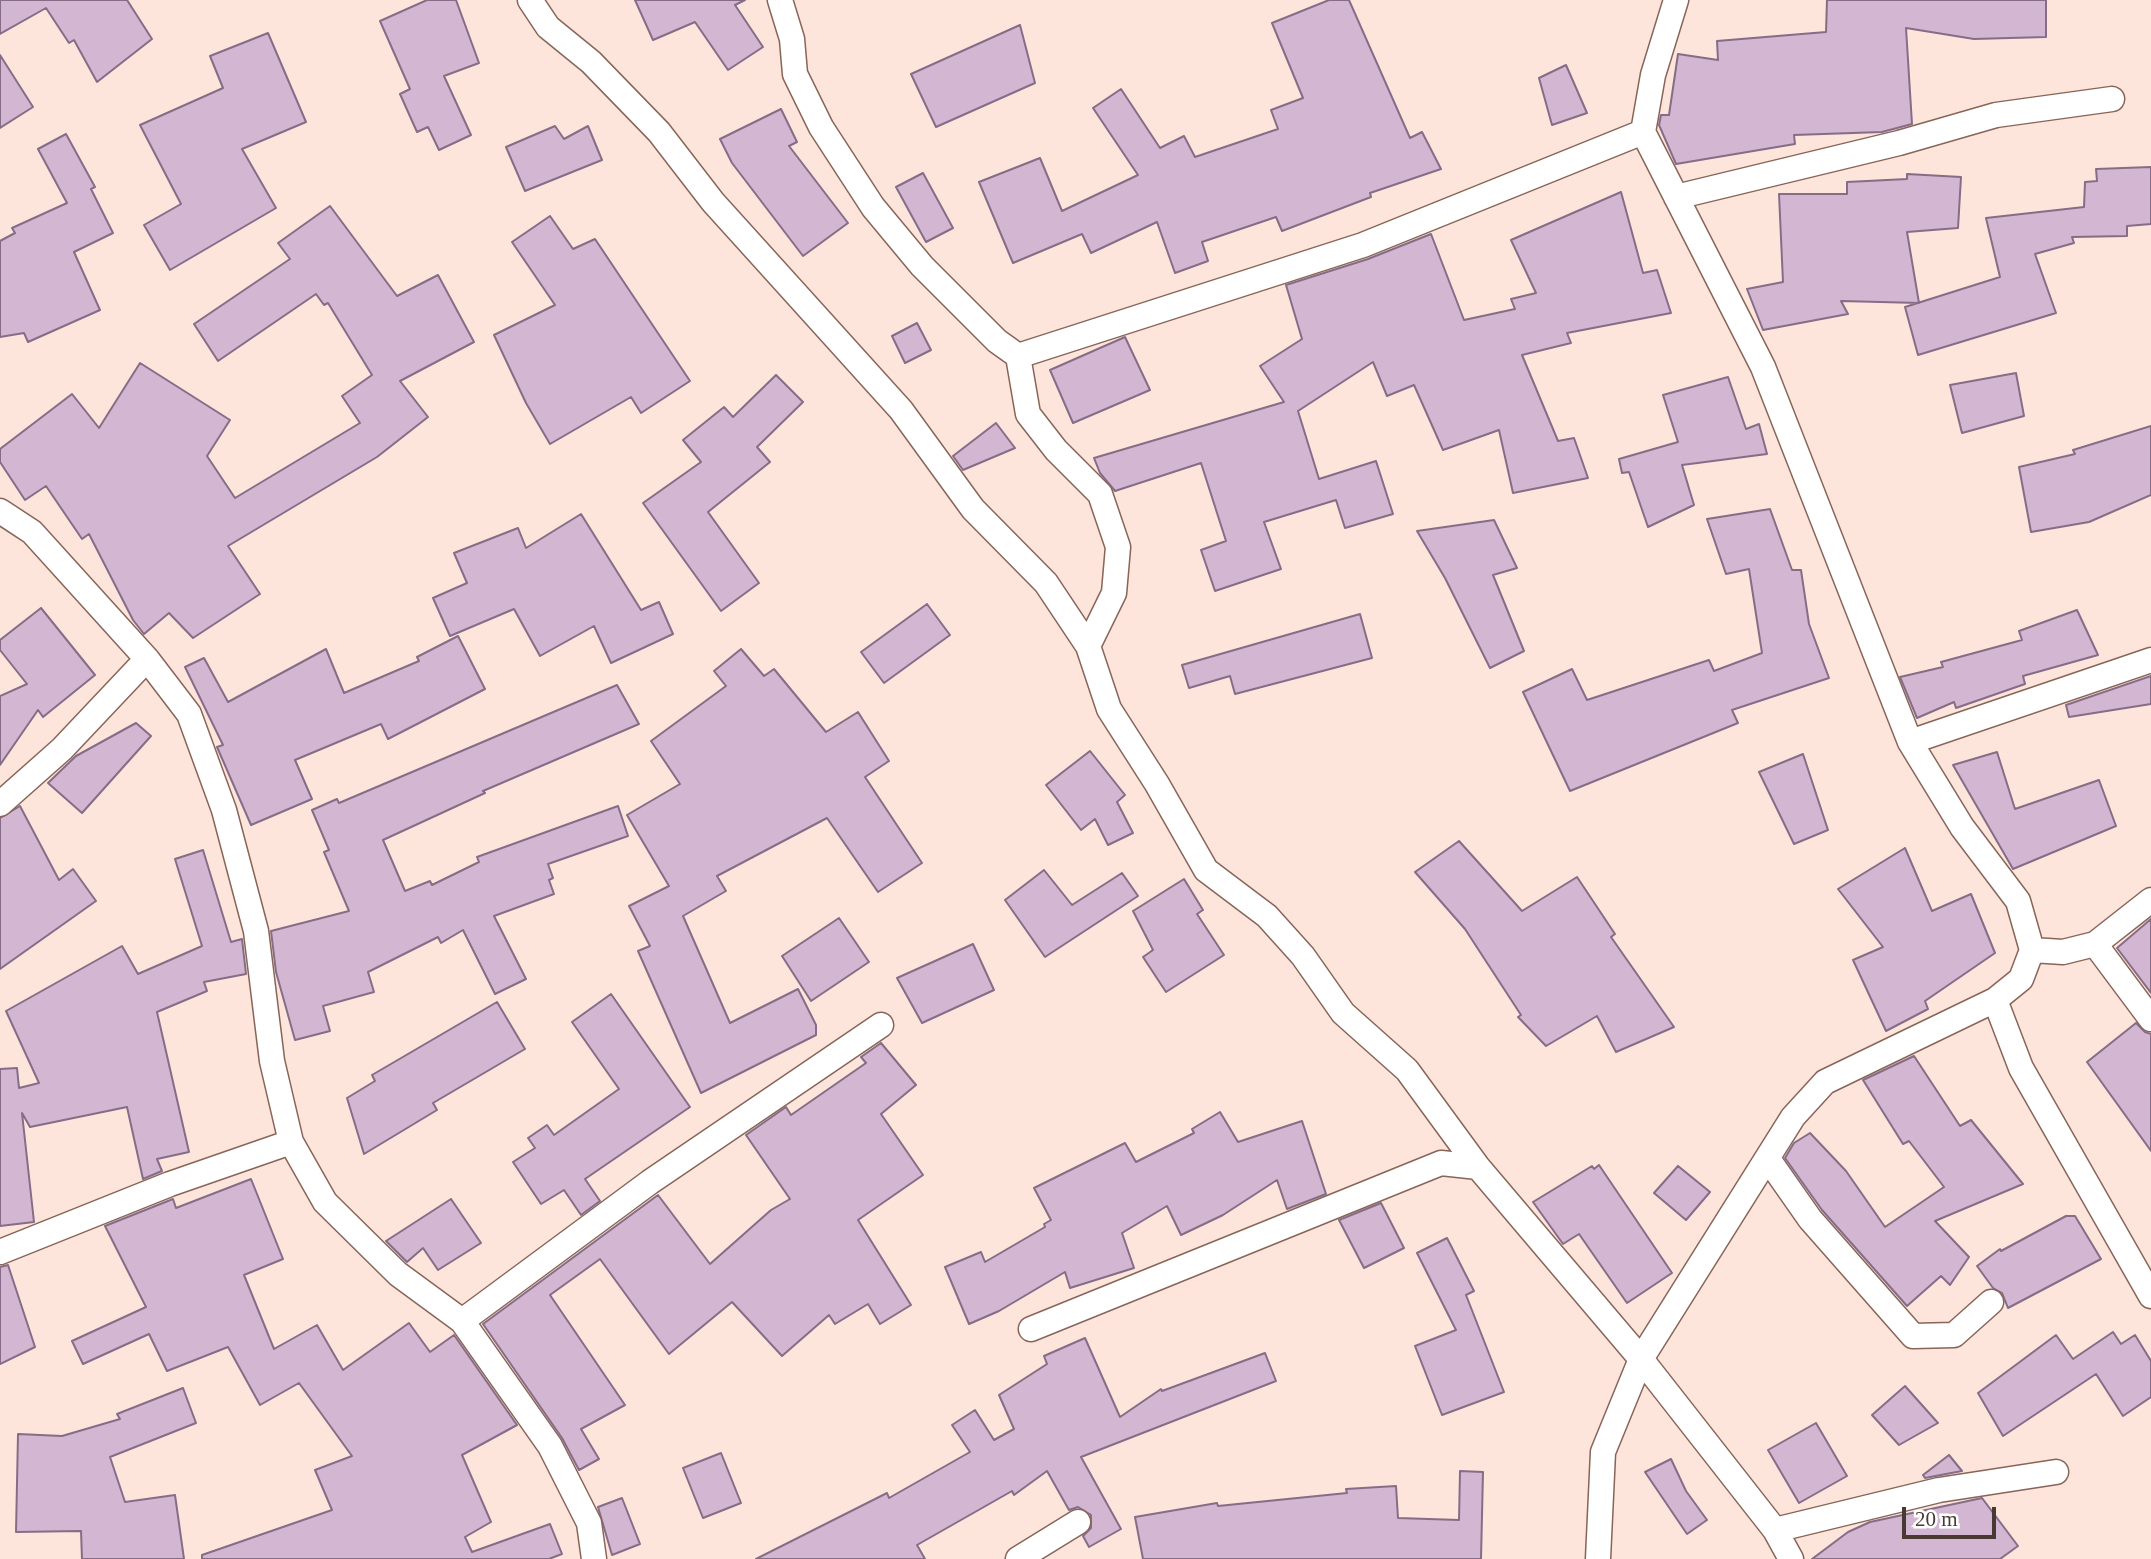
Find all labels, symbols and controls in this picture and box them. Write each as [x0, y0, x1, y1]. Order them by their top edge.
scale bar [1906, 1492, 2000, 1536]
text: 20 m [1915, 1507, 1958, 1531]

